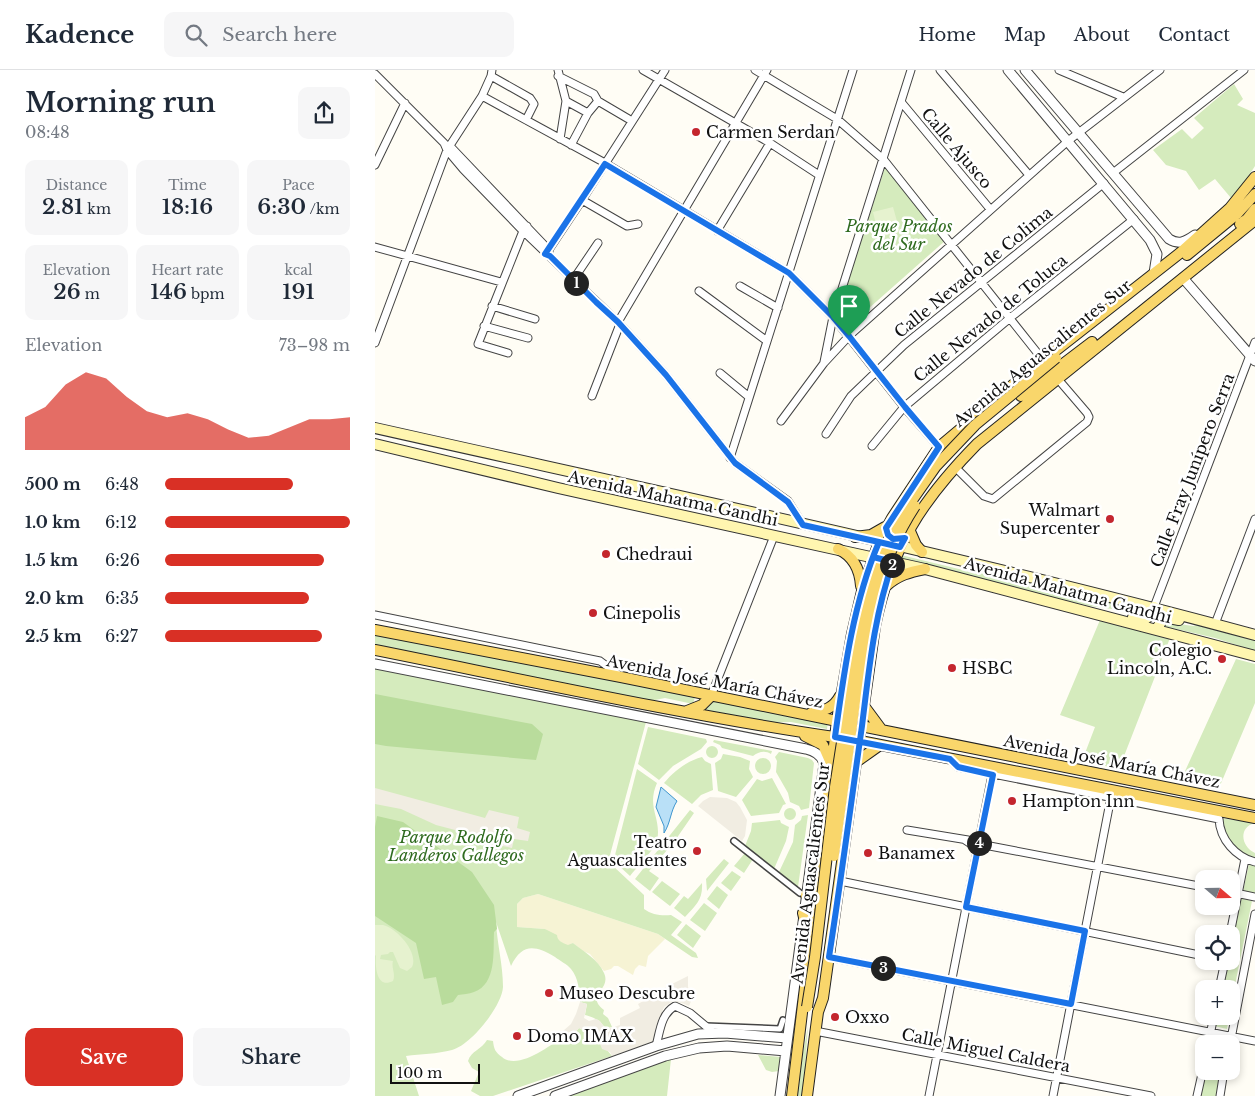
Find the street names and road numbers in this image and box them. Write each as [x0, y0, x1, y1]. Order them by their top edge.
street label: Calle Ajusco [917, 103, 997, 193]
street label: Calle Nevado de Colima [890, 202, 1056, 342]
street label: Calle Nevado de Toluca [909, 250, 1071, 386]
street label: Avenida Aguascalientes Sur [948, 275, 1135, 431]
street label: Calle Fray Junípero Serra [1146, 370, 1238, 570]
street label: Avenida Mahatma Gandhi [565, 466, 780, 530]
street label: Avenida Mahatma Gandhi [961, 552, 1175, 628]
street label: Avenida José María Chávez [604, 650, 825, 712]
street label: Avenida José María Chávez [1001, 730, 1222, 792]
street label: Avenida Aguascalientes Sur [786, 761, 834, 986]
street label: Calle Miguel Caldera [900, 1024, 1072, 1076]

